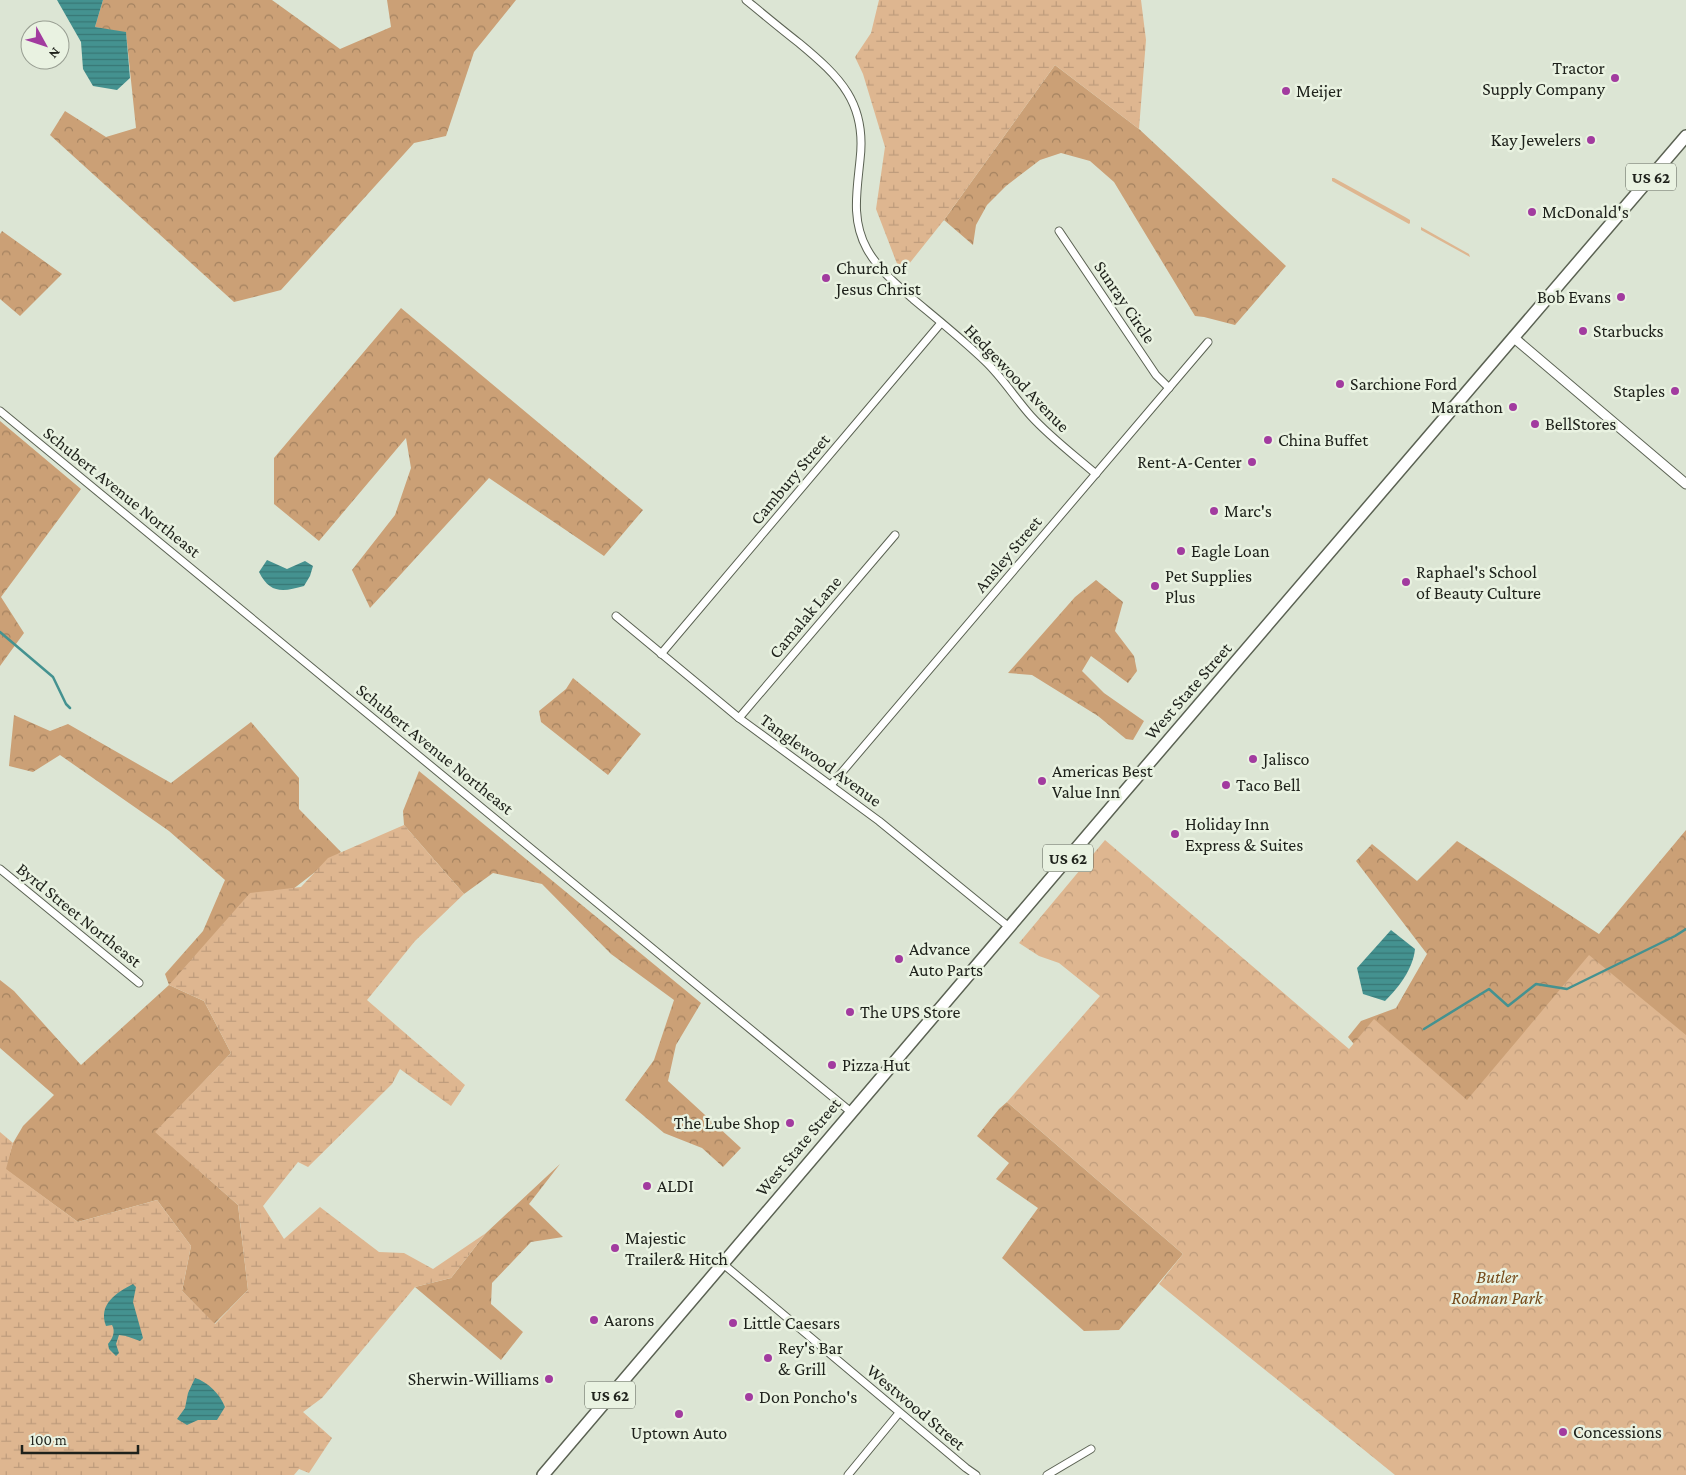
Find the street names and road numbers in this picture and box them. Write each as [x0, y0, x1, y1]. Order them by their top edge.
road number: US 62 [1626, 163, 1676, 190]
street label: Sunray Circle [1090, 257, 1160, 347]
street label: Hedgewood Avenue [960, 320, 1074, 436]
street label: Schubert Avenue Northeast [39, 422, 205, 562]
street label: Cambury Street [746, 429, 834, 528]
street label: Ansley Street [970, 511, 1046, 596]
street label: Camalak Lane [765, 572, 845, 662]
street label: West State Street [1140, 638, 1236, 744]
street label: Schubert Avenue Northeast [352, 679, 518, 819]
street label: Tanglewood Avenue [756, 709, 886, 811]
road number: US 62 [1043, 844, 1093, 871]
street label: Byrd Street Northeast [13, 859, 146, 972]
street label: West State Street [751, 1093, 846, 1200]
street label: Westwood Street [863, 1360, 970, 1455]
road number: US 62 [585, 1382, 635, 1408]

